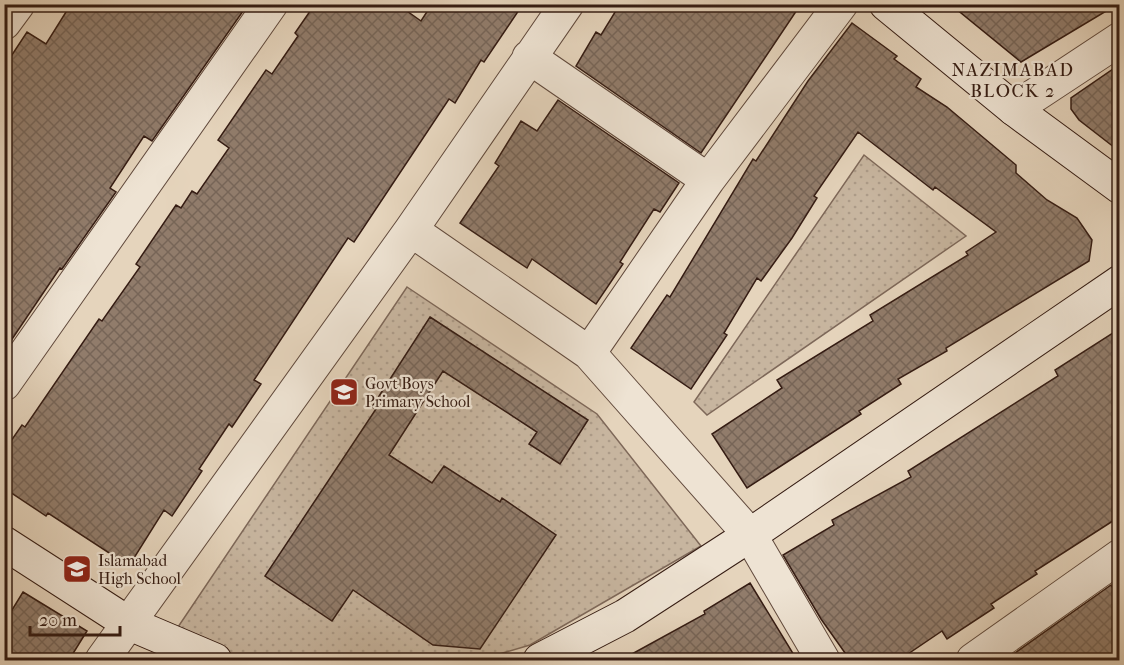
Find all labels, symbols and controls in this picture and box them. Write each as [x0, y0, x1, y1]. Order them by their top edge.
district label: NAZIMABAD BLOCK 2 [952, 60, 1074, 102]
place label: Govt Boys Primary School [365, 374, 471, 411]
school or university icon: Govt Boys Primary School [328, 376, 360, 408]
place label: Islamabad High School [98, 551, 182, 588]
school or university icon: Islamabad High School [61, 553, 93, 585]
scale bar [30, 599, 120, 637]
text: 20 m [39, 610, 77, 631]

